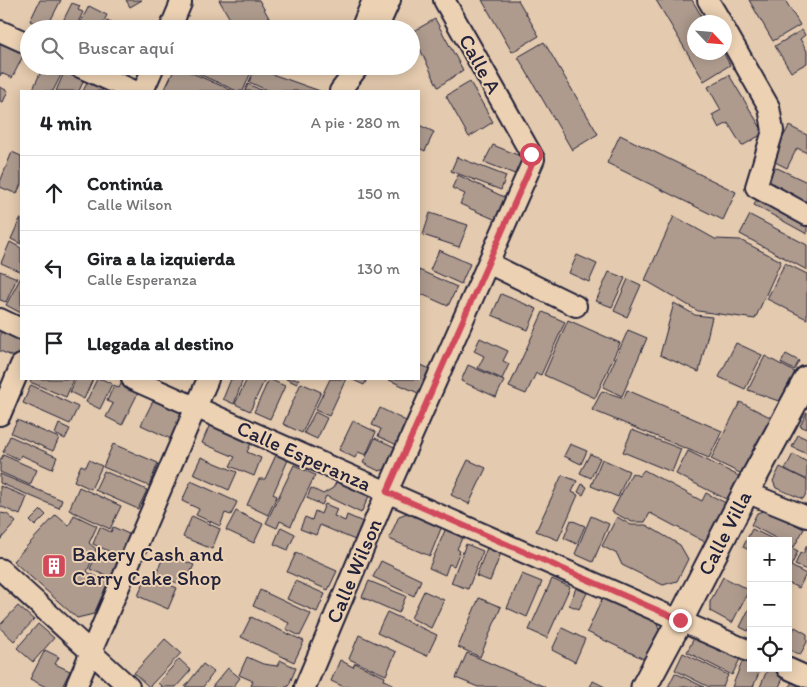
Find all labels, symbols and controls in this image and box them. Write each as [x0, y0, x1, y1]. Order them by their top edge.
north arrow [687, 15, 732, 60]
search box [20, 20, 420, 75]
street label: Calle A [454, 29, 507, 98]
icon: search [38, 34, 66, 62]
text: Buscar aquí [78, 36, 174, 59]
text: 4 min [40, 110, 92, 135]
text: A pie · 280 m [311, 113, 400, 132]
route start [520, 143, 543, 166]
text: Continúa [87, 172, 163, 195]
icon: ahead [40, 179, 68, 207]
text: 150 m [357, 184, 400, 203]
text: Calle Wilson [87, 195, 172, 214]
text: Gira a la izquierda [87, 247, 235, 270]
icon: left [40, 254, 68, 282]
text: 130 m [357, 259, 400, 278]
text: Calle Esperanza [87, 270, 197, 289]
icon: arrive [40, 329, 68, 357]
text: Llegada al destino [87, 332, 234, 355]
street label: Calle Esperanza [233, 415, 375, 496]
street label: Calle Villa [692, 486, 757, 579]
street label: Calle Wilson [320, 515, 387, 627]
map controls [747, 537, 792, 672]
button: + [747, 537, 792, 582]
place label: Bakery Cash and Carry Cake Shop [72, 541, 224, 590]
building icon: Bakery Cash and Carry Cake Shop [41, 553, 67, 579]
button: − [747, 582, 792, 627]
route end [669, 609, 692, 632]
button: locate [747, 627, 792, 672]

